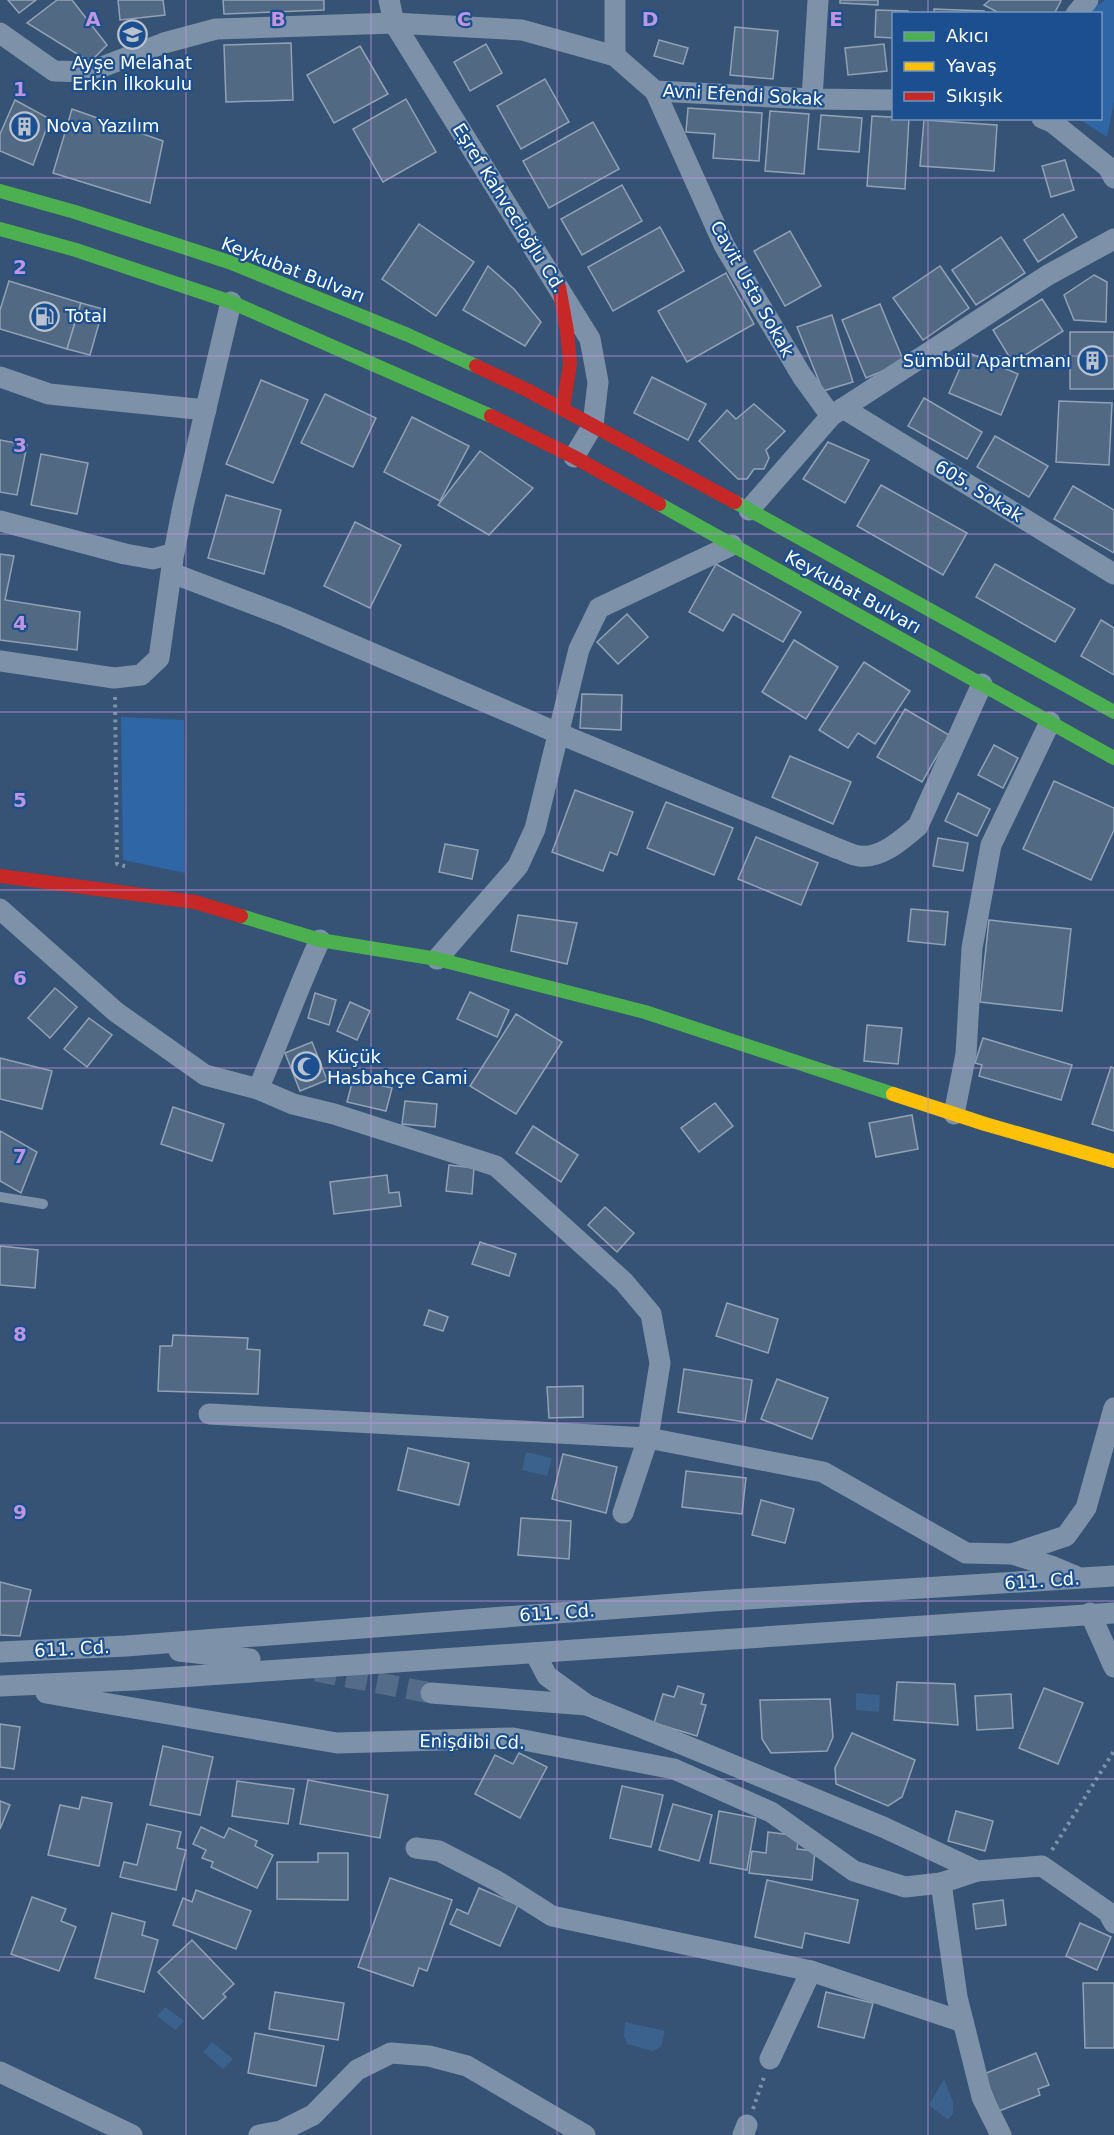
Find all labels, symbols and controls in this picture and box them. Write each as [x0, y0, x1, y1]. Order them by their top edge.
text: A [85, 7, 101, 31]
text: B [270, 7, 286, 31]
text: C [457, 7, 471, 31]
text: D [642, 7, 658, 31]
text: E [829, 7, 843, 31]
legend [892, 12, 1102, 120]
school or university icon: Ayşe Melahat Erkin İlkokulu [116, 18, 148, 50]
text: Akıcı [946, 25, 989, 46]
place label: Ayşe Melahat Erkin İlkokulu [72, 52, 192, 94]
text: Yavaş [945, 55, 997, 76]
text: 1 [13, 77, 27, 101]
street label: Avni Efendi Sokak [662, 80, 824, 109]
text: Sıkışık [946, 85, 1003, 106]
building icon: Nova Yazılım [9, 110, 41, 142]
place label: Nova Yazılım [46, 115, 159, 136]
street label: Eşref Kahvecioğlu Cd. [449, 119, 570, 296]
street label: Cavit Usta Sokak [706, 217, 799, 361]
street label: Keykubat Bulvarı [218, 232, 368, 307]
text: 2 [13, 255, 27, 279]
fuel station icon: Total [28, 300, 60, 332]
place label: Total [64, 305, 107, 326]
building icon: Sümbül Apartmanı [1076, 345, 1108, 377]
place label: Sümbül Apartmanı [903, 350, 1071, 371]
text: 3 [13, 433, 27, 457]
street label: 605. Sokak [931, 455, 1028, 526]
street label: Keykubat Bulvarı [782, 546, 925, 638]
text: 4 [13, 611, 27, 635]
text: 5 [13, 788, 27, 812]
text: 6 [13, 966, 27, 990]
place label: Küçük Hasbahçe Cami [327, 1046, 468, 1088]
mosque icon: Küçük Hasbahçe Cami [290, 1051, 322, 1083]
text: 7 [13, 1144, 27, 1168]
text: 8 [13, 1322, 27, 1346]
text: 9 [13, 1500, 27, 1524]
street label: 611. Cd. [1004, 1567, 1080, 1594]
street label: 611. Cd. [519, 1599, 595, 1626]
street label: 611. Cd. [34, 1636, 110, 1661]
street label: Enişdibi Cd. [419, 1730, 525, 1753]

